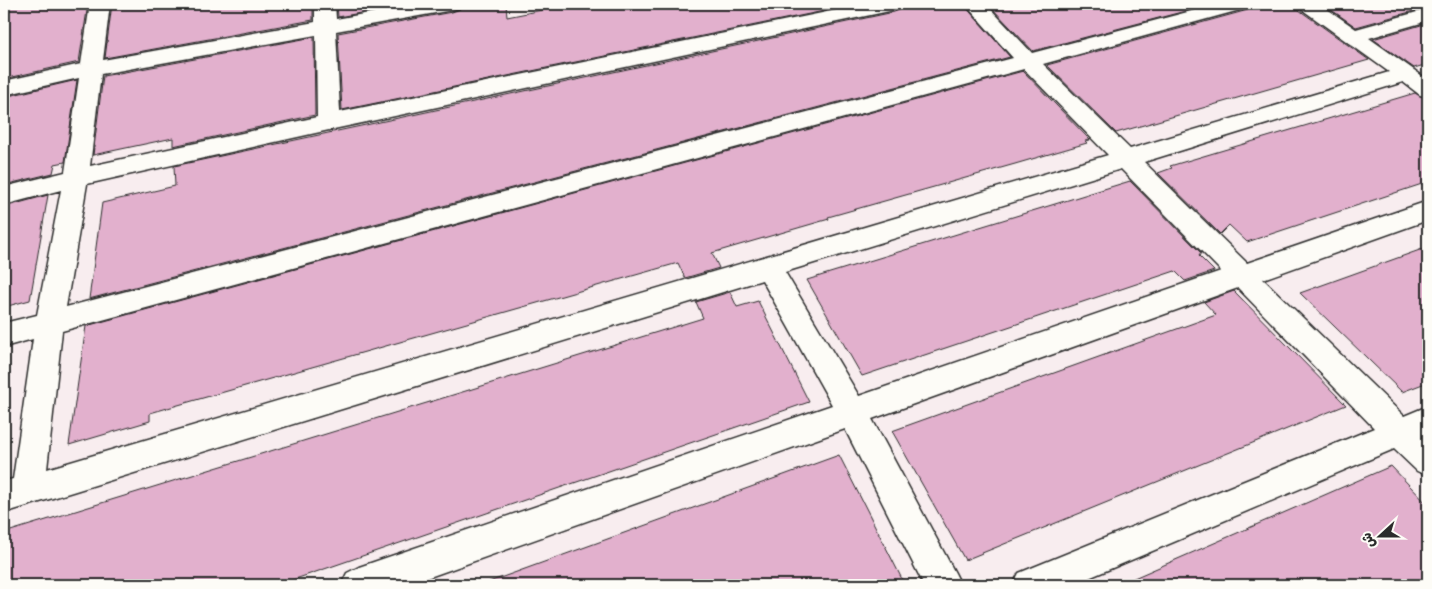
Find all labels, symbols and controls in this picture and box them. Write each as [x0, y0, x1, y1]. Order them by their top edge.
north arrow [1354, 512, 1404, 562]
text: ش [1358, 530, 1380, 551]

